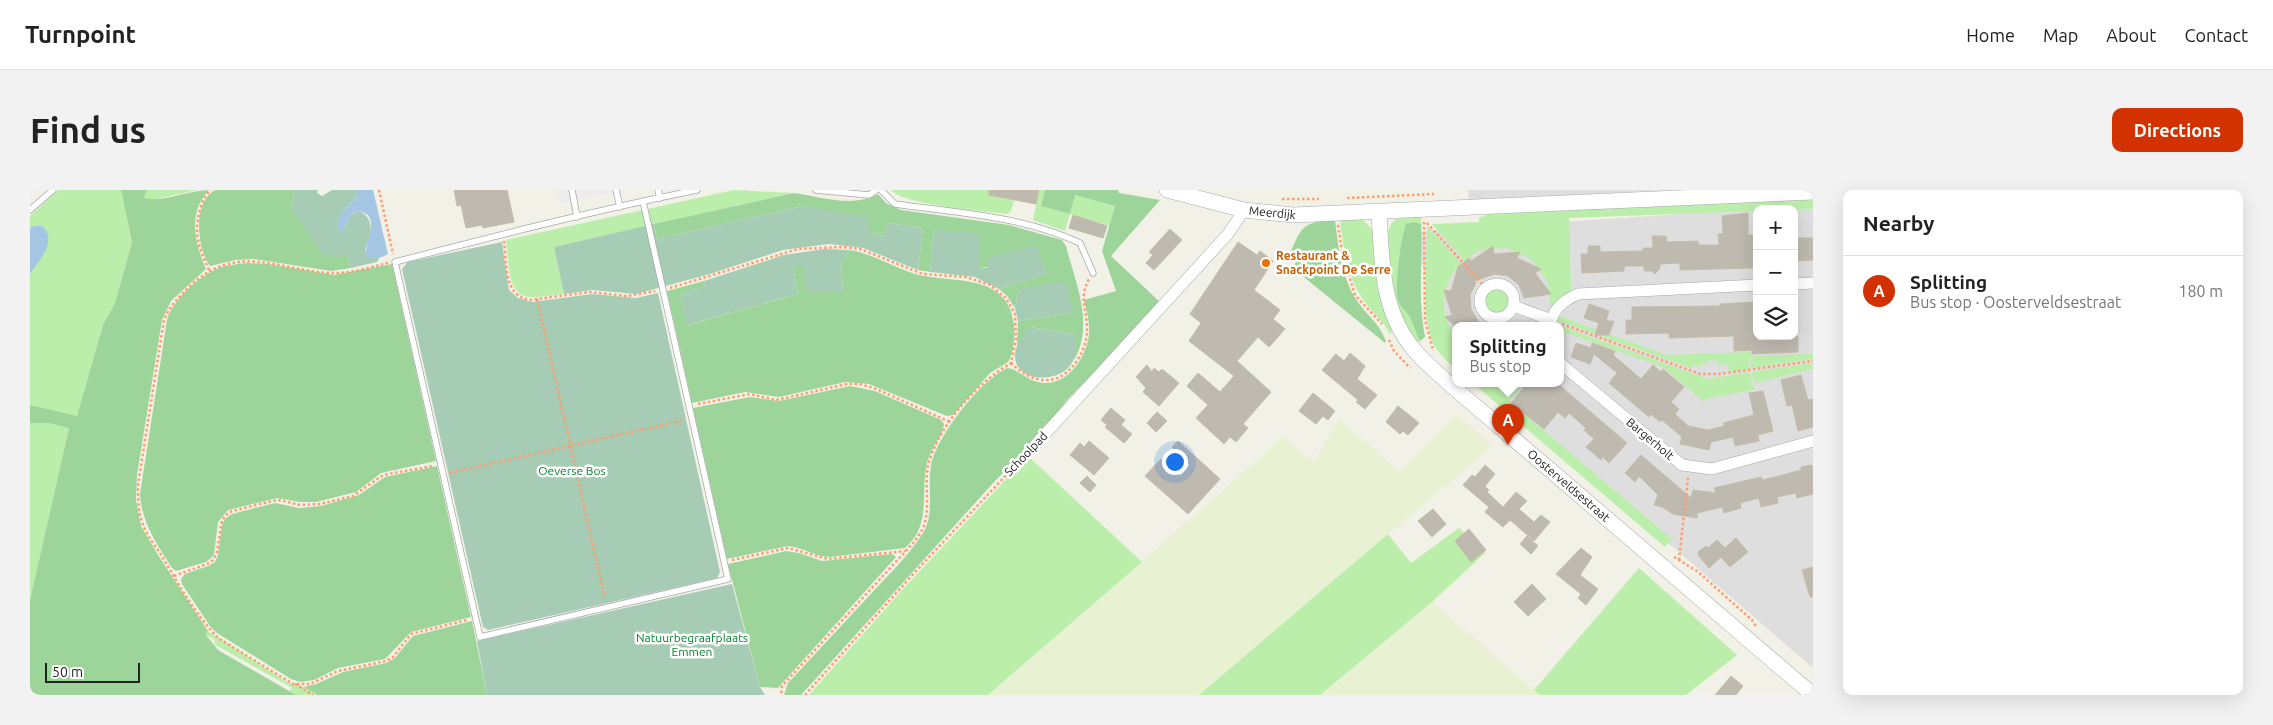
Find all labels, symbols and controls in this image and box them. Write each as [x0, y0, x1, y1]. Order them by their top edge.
text: Turnpoint [25, 21, 136, 48]
text: Home [1966, 25, 2015, 45]
text: Map [2043, 25, 2078, 45]
text: About [2106, 25, 2156, 45]
text: Contact [2184, 25, 2248, 45]
button: Directions [2112, 108, 2243, 152]
text: Find us [30, 110, 146, 150]
street label: Meerdijk [1248, 204, 1296, 221]
map controls [1753, 205, 1798, 340]
button: + [1753, 205, 1798, 250]
text: Nearby [1863, 211, 1934, 235]
place label: Restaurant & Snackpoint De Serre [1276, 249, 1391, 276]
button: − [1753, 250, 1798, 295]
marker: Restaurant & Snackpoint De Serre [1260, 257, 1272, 269]
text: Splitting [1910, 271, 1987, 293]
text: A [1873, 282, 1885, 300]
text: 180 m [2178, 282, 2223, 300]
text: Bus stop · Oosterveldsestraat [1910, 293, 2121, 311]
button: layers [1753, 295, 1798, 340]
popup [1452, 322, 1564, 387]
text: Splitting [1469, 335, 1547, 357]
text: Bus stop [1469, 357, 1531, 375]
pin: A [1492, 404, 1524, 445]
street label: Bargerholt [1624, 415, 1677, 462]
street label: Schoolpad [1001, 429, 1050, 478]
street label: Oosterveldsestraat [1525, 447, 1613, 524]
your location [1162, 449, 1188, 475]
park label: Oeverse Bos [538, 464, 606, 477]
park label: Natuurbegraafplaats Emmen [636, 631, 748, 658]
scale bar [45, 660, 140, 683]
text: 50 m [52, 664, 83, 680]

